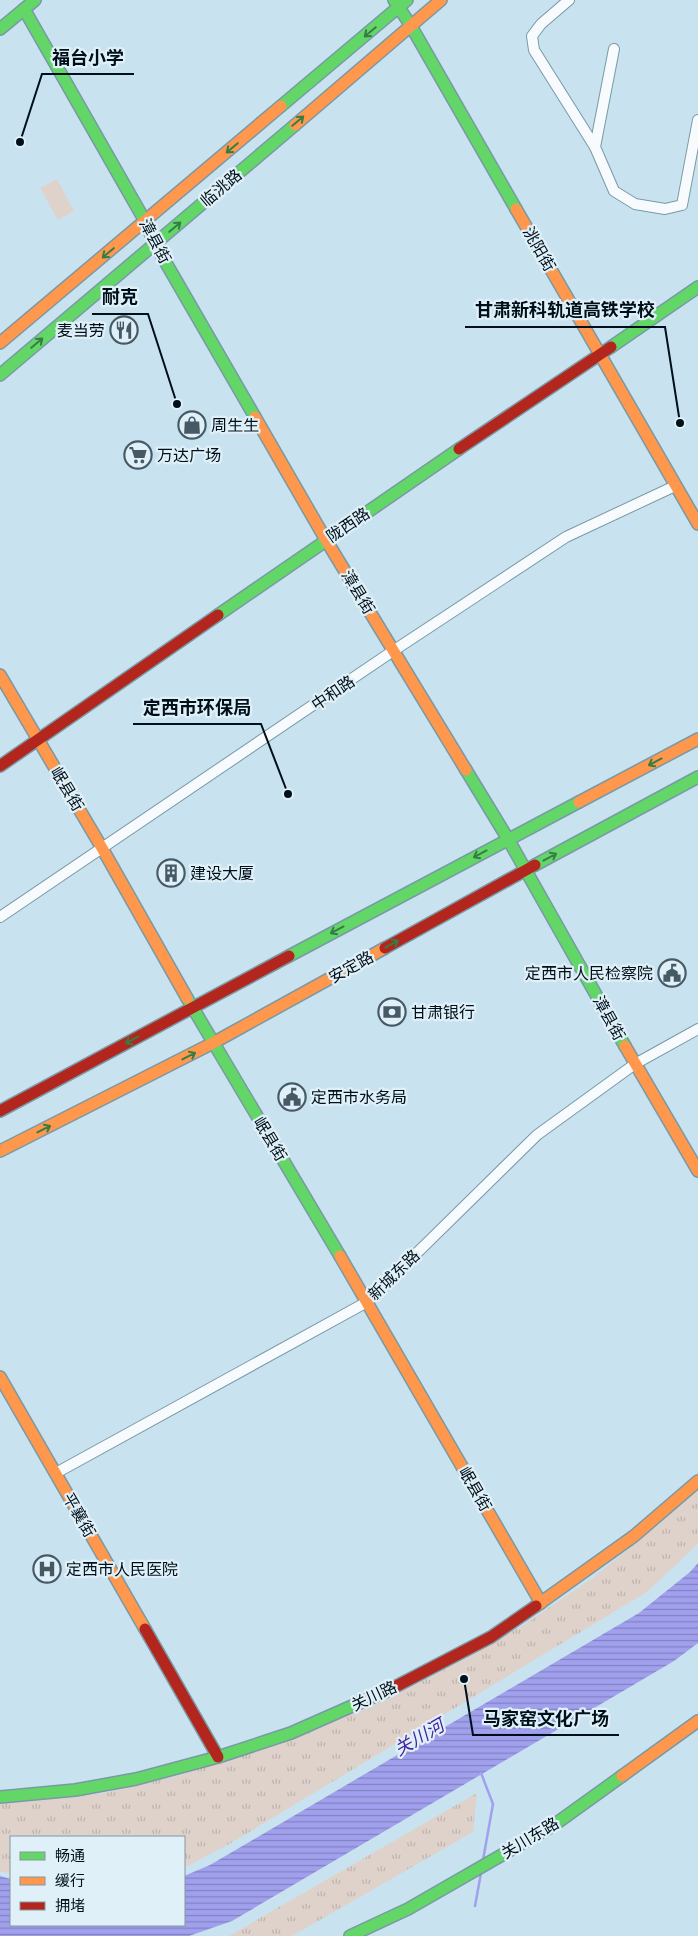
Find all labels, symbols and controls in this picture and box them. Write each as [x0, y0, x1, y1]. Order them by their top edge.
one-way arrow [363, 26, 376, 37]
callout: 福台小学 [42, 41, 134, 74]
text: 福台小学 [52, 47, 124, 68]
one-way arrow [292, 116, 305, 127]
one-way arrow [226, 142, 239, 153]
street label: 临洮路 [197, 165, 245, 211]
street label: 漳县街 [135, 215, 175, 267]
one-way arrow [168, 221, 181, 232]
street label: 洮阳街 [519, 223, 559, 275]
one-way arrow [102, 247, 115, 258]
callout: 耐克 [92, 281, 148, 314]
text: 耐克 [102, 286, 138, 307]
callout: 甘肃新科轨道高铁学校 [465, 294, 665, 327]
text: 甘肃新科轨道高铁学校 [475, 299, 655, 320]
restaurant icon: 麦当劳 [109, 315, 139, 345]
place label: 麦当劳 [57, 321, 105, 340]
one-way arrow [31, 337, 44, 349]
shop icon: 周生生 [177, 410, 207, 440]
place label: 周生生 [211, 416, 259, 435]
supermarket icon: 万达广场 [123, 440, 153, 470]
place label: 万达广场 [157, 446, 221, 465]
street label: 陇西路 [323, 504, 373, 546]
street label: 漳县街 [337, 567, 379, 617]
street label: 中和路 [308, 672, 358, 714]
callout: 定西市环保局 [133, 691, 261, 724]
text: 定西市环保局 [143, 697, 251, 718]
one-way arrow [648, 758, 663, 767]
street label: 岷县街 [46, 764, 88, 814]
one-way arrow [473, 850, 488, 859]
one-way arrow [542, 852, 557, 861]
building icon: 建设大厦 [156, 858, 186, 888]
place label: 建设大厦 [190, 864, 254, 883]
one-way arrow [329, 925, 344, 935]
one-way arrow [385, 939, 400, 949]
street label: 安定路 [325, 947, 377, 987]
public building icon: 定西市人民检察院 [657, 958, 687, 988]
place label: 定西市人民检察院 [525, 964, 653, 983]
street label: 漳县街 [589, 992, 629, 1044]
bank icon: 甘肃银行 [377, 997, 407, 1027]
place label: 甘肃银行 [411, 1003, 475, 1022]
one-way arrow [124, 1035, 139, 1045]
one-way arrow [181, 1051, 196, 1061]
public building icon: 定西市水务局 [277, 1082, 307, 1112]
place label: 定西市水务局 [311, 1088, 407, 1107]
street label: 岷县街 [249, 1114, 291, 1164]
one-way arrow [36, 1124, 51, 1134]
street label: 新城东路 [364, 1246, 424, 1304]
street label: 岷县街 [455, 1463, 495, 1515]
street label: 平襄街 [59, 1489, 99, 1541]
hospital icon: 定西市人民医院 [32, 1554, 62, 1584]
place label: 定西市人民医院 [66, 1560, 178, 1579]
street label: 关川路 [348, 1677, 400, 1715]
callout: 马家窑文化广场 [473, 1702, 619, 1735]
text: 马家窑文化广场 [483, 1708, 609, 1729]
water label: 关川河 [390, 1713, 450, 1760]
street label: 关川东路 [498, 1813, 562, 1863]
legend [10, 1836, 185, 1926]
text: 畅通 [55, 1847, 85, 1865]
text: 缓行 [55, 1872, 85, 1890]
text: 拥堵 [55, 1897, 85, 1915]

